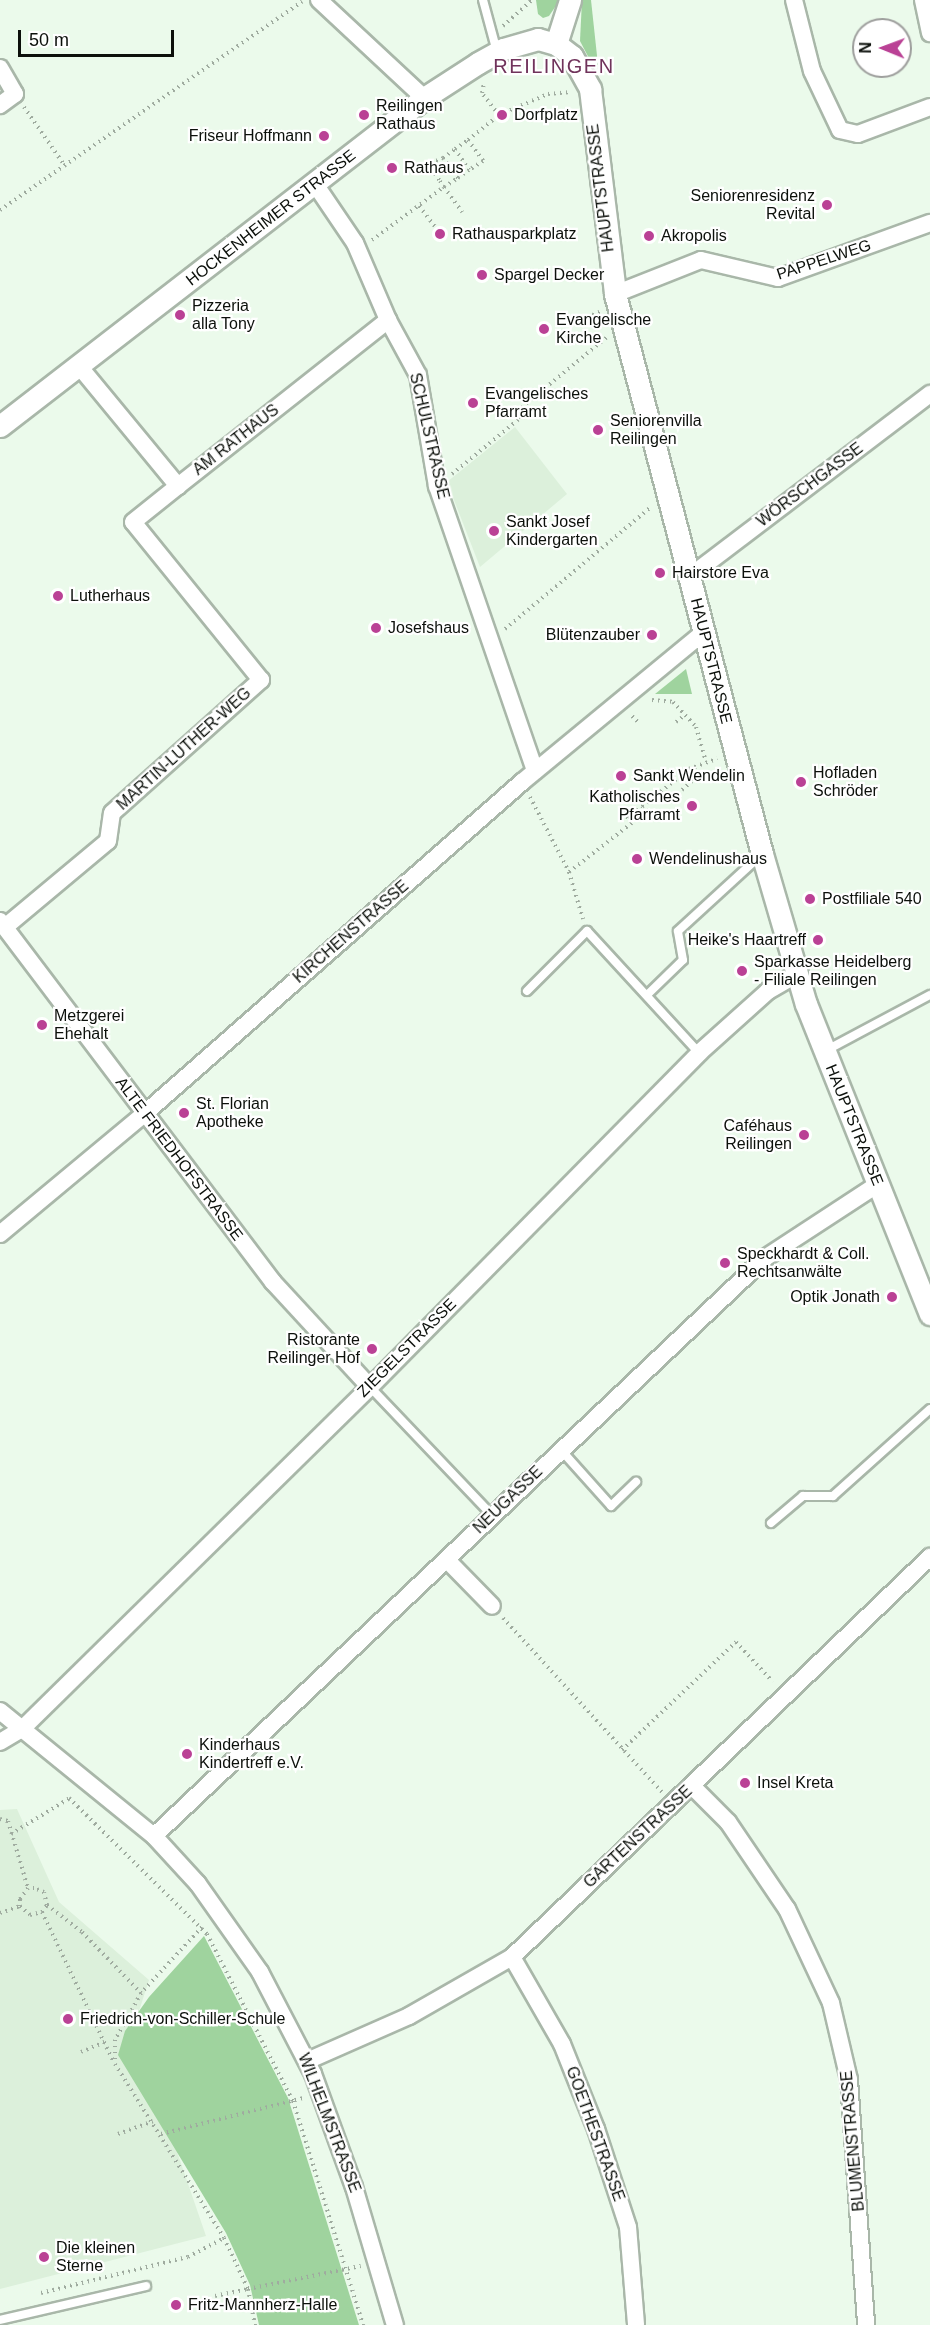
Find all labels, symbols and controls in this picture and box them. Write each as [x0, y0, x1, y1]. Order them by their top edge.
scale bar [21, 18, 177, 56]
north arrow [852, 18, 912, 78]
text: 50 m [29, 30, 69, 50]
text: N [857, 42, 874, 54]
district label: REILINGEN [493, 54, 615, 78]
place label: Reilingen Rathaus [376, 96, 443, 134]
place label: Dorfplatz [514, 105, 578, 125]
marker: Reilingen Rathaus [357, 108, 371, 122]
marker: Dorfplatz [495, 108, 509, 122]
street label: HAUPTSTRASSE [584, 123, 618, 253]
place label: Friseur Hoffmann [189, 126, 312, 146]
marker: Friseur Hoffmann [317, 129, 331, 143]
street label: HOCKENHEIMER STRASSE [182, 146, 360, 290]
place label: Rathaus [404, 158, 464, 178]
marker: Rathaus [385, 161, 399, 175]
place label: Seniorenresidenz Revital [690, 186, 815, 224]
marker: Seniorenresidenz Revital [820, 198, 834, 212]
place label: Rathausparkplatz [452, 224, 577, 244]
place label: Akropolis [661, 226, 727, 246]
marker: Rathausparkplatz [433, 227, 447, 241]
marker: Akropolis [642, 229, 656, 243]
street label: PAPPELWEG [774, 236, 874, 284]
place label: Spargel Decker [494, 265, 604, 285]
marker: Spargel Decker [475, 268, 489, 282]
place label: Pizzeria alla Tony [192, 296, 255, 334]
marker: Pizzeria alla Tony [173, 308, 187, 322]
place label: Evangelische Kirche [556, 310, 651, 348]
marker: Evangelische Kirche [537, 322, 551, 336]
street label: SCHULSTRASSE [405, 371, 453, 501]
place label: Evangelisches Pfarramt [485, 384, 588, 422]
marker: Evangelisches Pfarramt [466, 396, 480, 410]
street label: AM RATHAUS [189, 401, 283, 479]
place label: Seniorenvilla Reilingen [610, 411, 702, 449]
marker: Seniorenvilla Reilingen [591, 423, 605, 437]
street label: WÖRSCHGASSE [753, 439, 867, 531]
place label: Sankt Josef Kindergarten [506, 512, 598, 550]
marker: Sankt Josef Kindergarten [487, 524, 501, 538]
place label: Hairstore Eva [672, 563, 769, 583]
marker: Hairstore Eva [653, 566, 667, 580]
place label: Lutherhaus [70, 586, 150, 606]
marker: Lutherhaus [51, 589, 65, 603]
street label: HAUPTSTRASSE [686, 596, 736, 726]
place label: Josefshaus [388, 618, 469, 638]
marker: Josefshaus [369, 621, 383, 635]
place label: Blütenzauber [546, 625, 640, 645]
marker: Blütenzauber [645, 628, 659, 642]
street label: MARTIN-LUTHER-WEG [113, 684, 255, 814]
place label: Hofladen Schröder [813, 763, 878, 801]
place label: Sankt Wendelin [633, 766, 745, 786]
marker: Sankt Wendelin [614, 769, 628, 783]
marker: Hofladen Schröder [794, 775, 808, 789]
place label: Katholisches Pfarramt [589, 787, 680, 825]
marker: Katholisches Pfarramt [685, 799, 699, 813]
place label: Wendelinushaus [649, 849, 767, 869]
marker: Wendelinushaus [630, 852, 644, 866]
street label: KIRCHENSTRASSE [289, 877, 413, 987]
place label: Postfiliale 540 [822, 889, 922, 909]
marker: Postfiliale 540 [803, 892, 817, 906]
place label: Heike's Haartreff [688, 930, 806, 950]
marker: Heike's Haartreff [811, 933, 825, 947]
place label: Sparkasse Heidelberg - Filiale Reilingen [754, 952, 911, 990]
marker: Sparkasse Heidelberg - Filiale Reilingen [735, 964, 749, 978]
place label: Metzgerei Ehehalt [54, 1006, 124, 1044]
marker: Metzgerei Ehehalt [35, 1018, 49, 1032]
street label: HAUPTSTRASSE [821, 1062, 887, 1188]
street label: ALTE FRIEDHOFSTRASSE [111, 1073, 247, 1245]
place label: St. Florian Apotheke [196, 1094, 269, 1132]
marker: St. Florian Apotheke [177, 1106, 191, 1120]
place label: Caféhaus Reilingen [724, 1116, 792, 1154]
marker: Caféhaus Reilingen [797, 1128, 811, 1142]
place label: Speckhardt & Coll. Rechtsanwälte [737, 1244, 870, 1282]
marker: Speckhardt & Coll. Rechtsanwälte [718, 1256, 732, 1270]
place label: Optik Jonath [790, 1287, 880, 1307]
marker: Optik Jonath [885, 1290, 899, 1304]
street label: ZIEGELSTRASSE [354, 1295, 460, 1401]
place label: Ristorante Reilinger Hof [268, 1330, 360, 1368]
marker: Ristorante Reilinger Hof [365, 1342, 379, 1356]
street label: NEUGASSE [469, 1462, 547, 1538]
place label: Kinderhaus Kindertreff e.V. [199, 1735, 304, 1773]
marker: Kinderhaus Kindertreff e.V. [180, 1747, 194, 1761]
place label: Insel Kreta [757, 1773, 833, 1793]
marker: Insel Kreta [738, 1776, 752, 1790]
street label: GARTENSTRASSE [580, 1782, 696, 1892]
place label: Friedrich-von-Schiller-Schule [80, 2009, 285, 2029]
marker: Friedrich-von-Schiller-Schule [61, 2012, 75, 2026]
street label: WILHELMSTRASSE [294, 2051, 364, 2195]
street label: GOETHESTRASSE [562, 2064, 628, 2204]
street label: BLUMENSTRASSE [837, 2070, 869, 2212]
place label: Die kleinen Sterne [56, 2238, 135, 2276]
marker: Die kleinen Sterne [37, 2250, 51, 2264]
place label: Fritz-Mannherz-Halle [188, 2295, 337, 2315]
marker: Fritz-Mannherz-Halle [169, 2298, 183, 2312]

